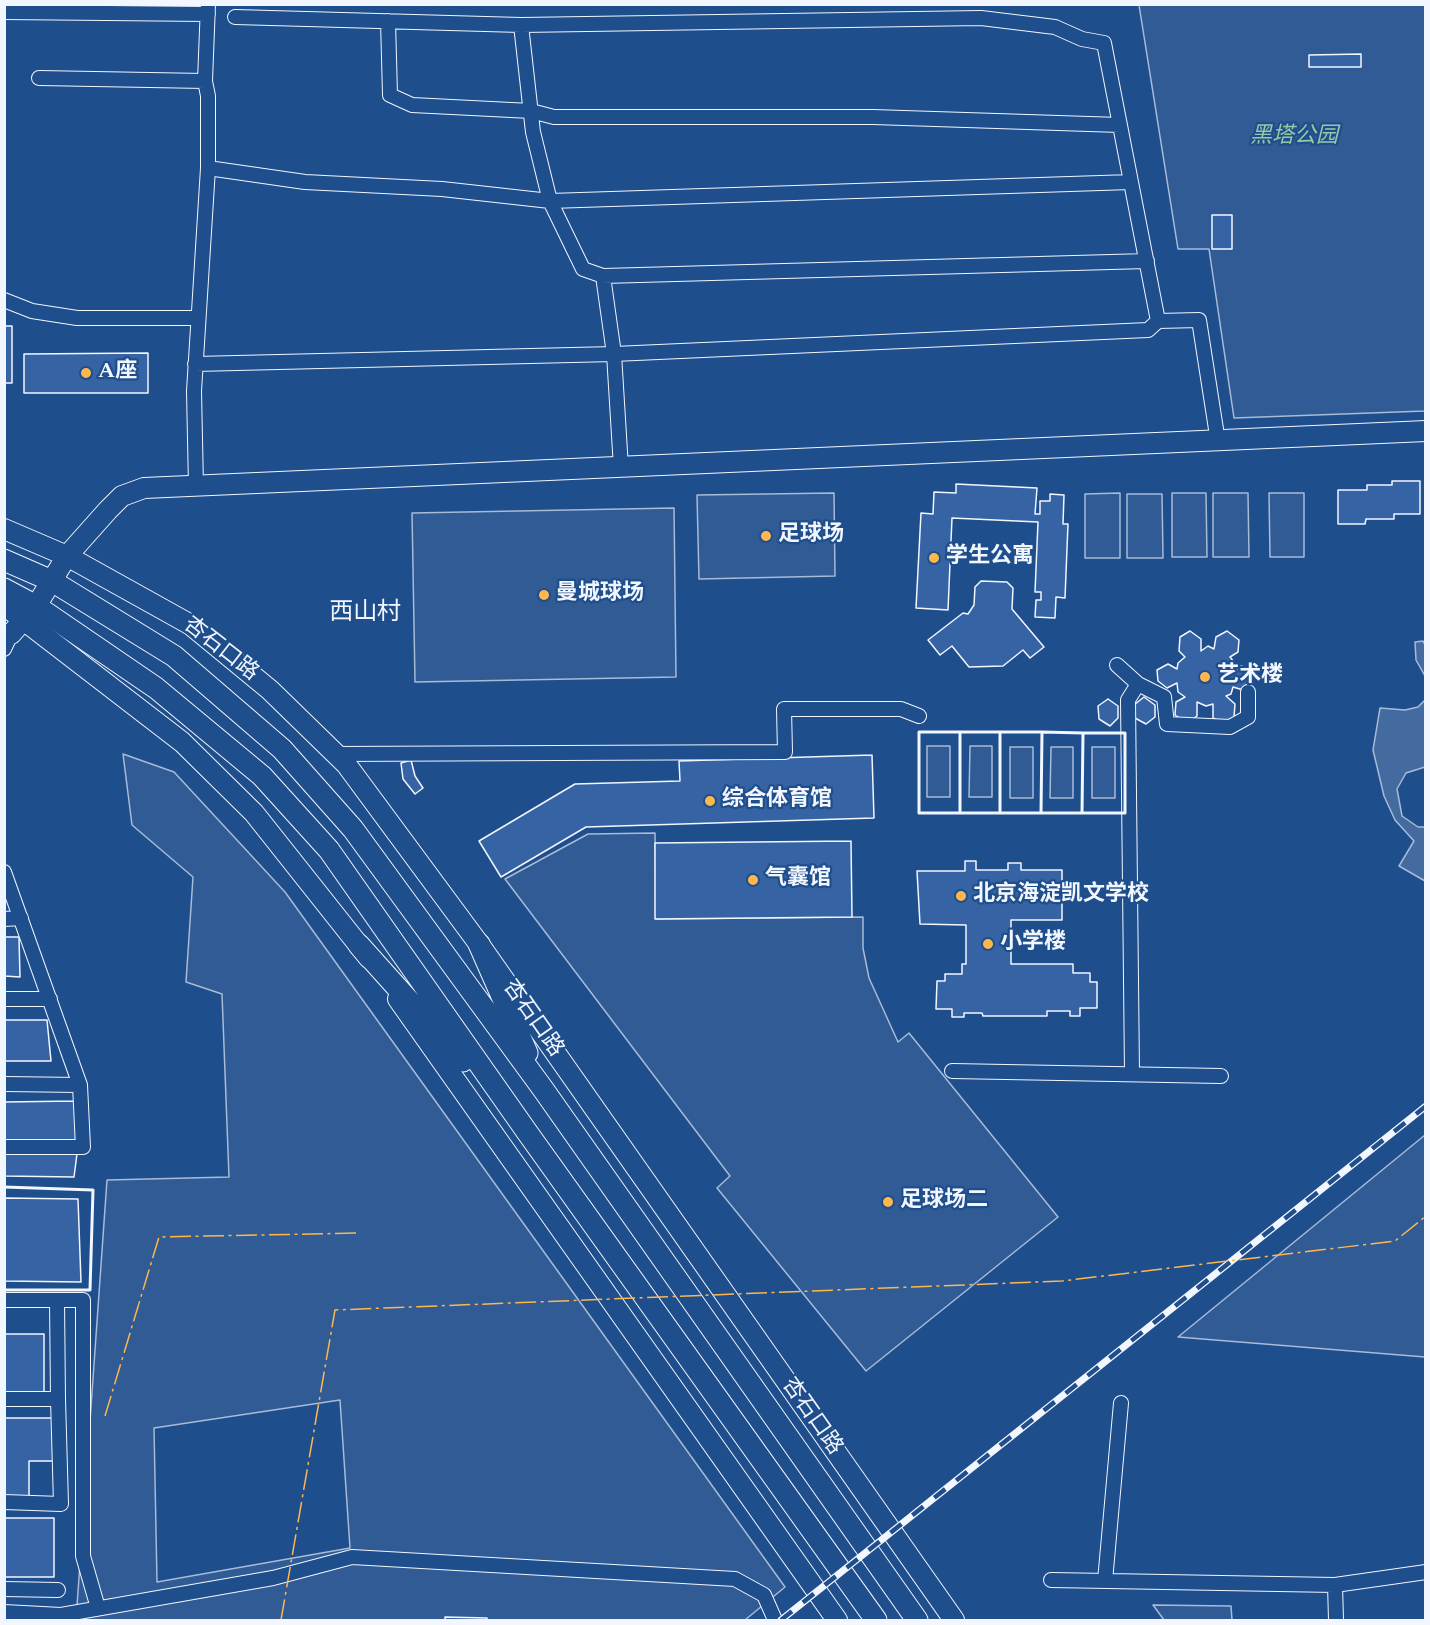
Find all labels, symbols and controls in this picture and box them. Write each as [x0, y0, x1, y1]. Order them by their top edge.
park label: 黑塔公园 [1250, 125, 1338, 151]
place label: A座 [98, 360, 137, 386]
marker: A座 [79, 366, 93, 380]
place label: 足球场 [778, 523, 844, 549]
marker: 足球场 [759, 529, 773, 543]
place label: 学生公寓 [946, 545, 1034, 571]
marker: 学生公寓 [927, 551, 941, 565]
place label: 曼城球场 [556, 582, 644, 608]
marker: 曼城球场 [537, 588, 551, 602]
district label: 西山村 [329, 600, 401, 628]
street label: 杏石口路 [177, 613, 263, 687]
place label: 艺术楼 [1217, 664, 1283, 690]
marker: 艺术楼 [1198, 670, 1212, 684]
place label: 综合体育馆 [722, 788, 832, 814]
marker: 综合体育馆 [703, 794, 717, 808]
place label: 气囊馆 [765, 867, 831, 893]
marker: 气囊馆 [746, 873, 760, 887]
place label: 北京海淀凯文学校 [973, 883, 1149, 909]
marker: 北京海淀凯文学校 [954, 889, 968, 903]
place label: 小学楼 [1000, 931, 1066, 957]
marker: 小学楼 [981, 937, 995, 951]
street label: 杏石口路 [496, 975, 568, 1063]
place label: 足球场二 [900, 1189, 988, 1215]
marker: 足球场二 [881, 1195, 895, 1209]
street label: 杏石口路 [775, 1373, 847, 1461]

